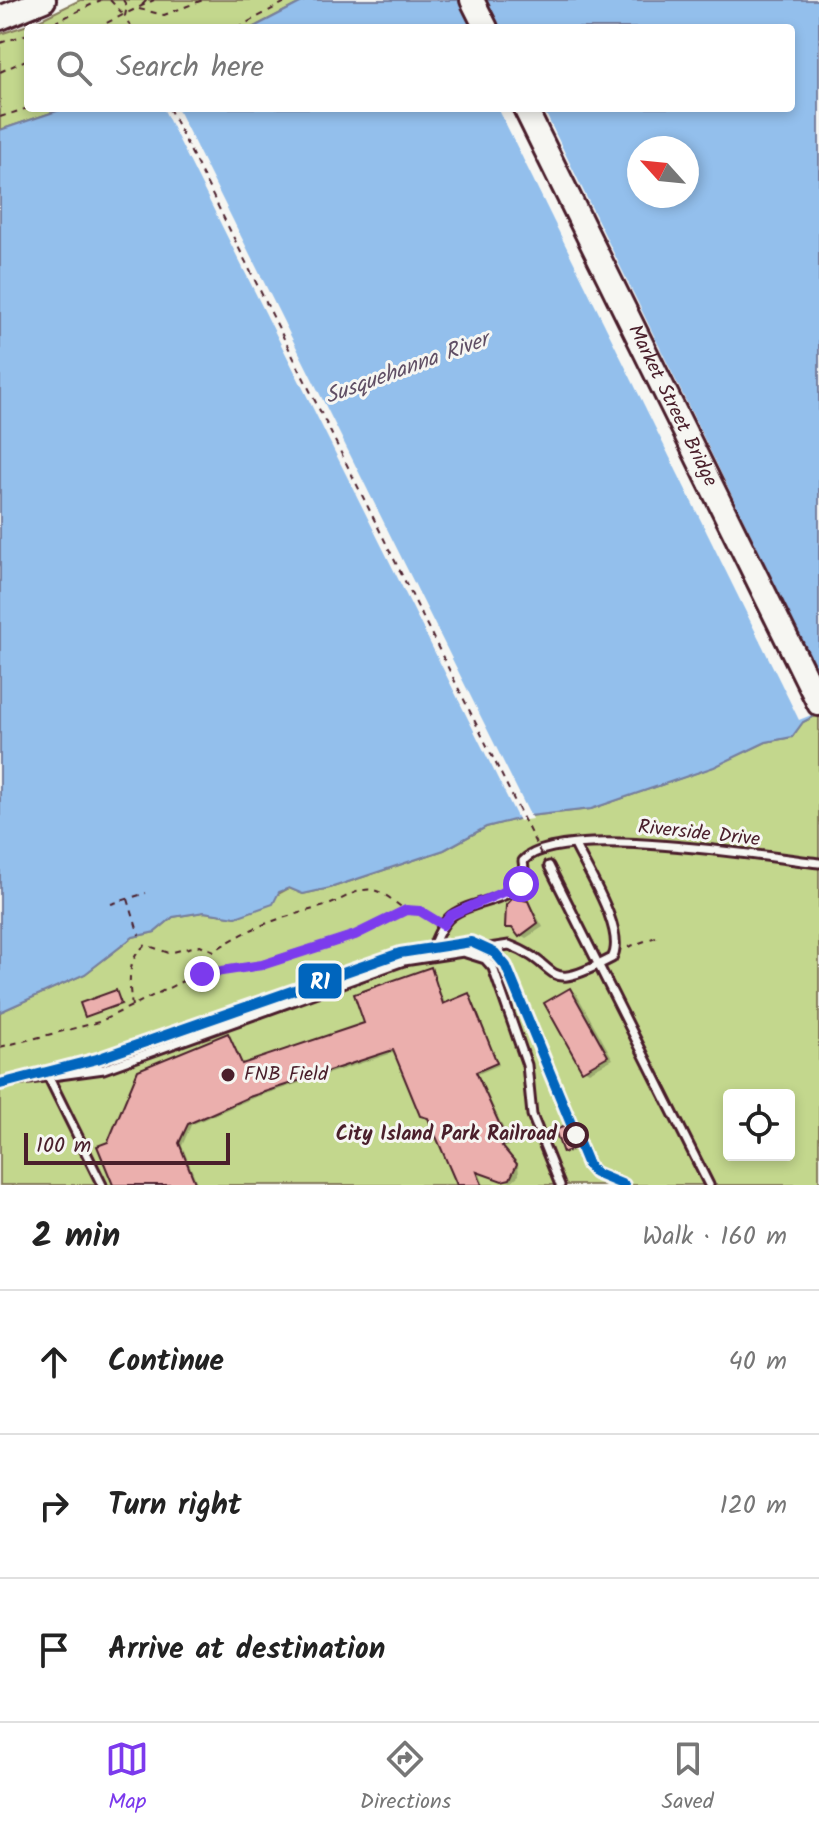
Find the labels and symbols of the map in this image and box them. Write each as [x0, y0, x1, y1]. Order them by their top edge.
north arrow [627, 136, 699, 208]
street label: Market Street Bridge [618, 319, 725, 492]
water label: Susquehanna River [320, 322, 498, 415]
street label: Riverside Drive [636, 812, 762, 856]
route start [503, 866, 539, 902]
route end [184, 956, 220, 992]
line badge: R1 [297, 962, 343, 1000]
text: R1 [310, 966, 330, 1001]
place label: FNB Field [244, 1059, 329, 1091]
marker: FNB Field [219, 1066, 237, 1084]
place label: City Island Park Railroad [336, 1119, 558, 1151]
marker: City Island Park Railroad [564, 1123, 588, 1147]
scale bar [24, 1129, 230, 1165]

